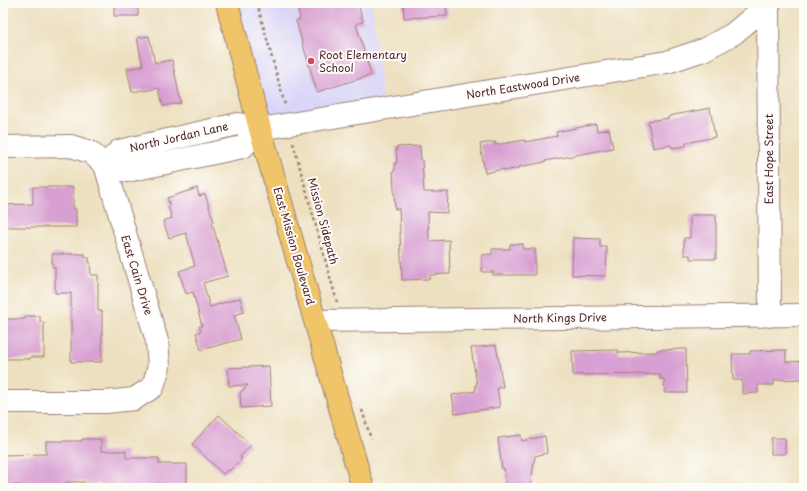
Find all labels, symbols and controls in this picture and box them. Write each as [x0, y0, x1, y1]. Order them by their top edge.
place label: Root Elementary School [319, 46, 407, 76]
marker: Root Elementary School [306, 56, 316, 66]
street label: North Eastwood Drive [465, 68, 581, 103]
street label: East Hope Street [760, 113, 777, 204]
street label: North Jordan Lane [128, 117, 230, 156]
street label: Mission Sidepath [304, 176, 343, 266]
street label: East Mission Boulevard [269, 185, 320, 307]
street label: East Cain Drive [117, 233, 158, 317]
street label: North Kings Drive [513, 308, 607, 327]

